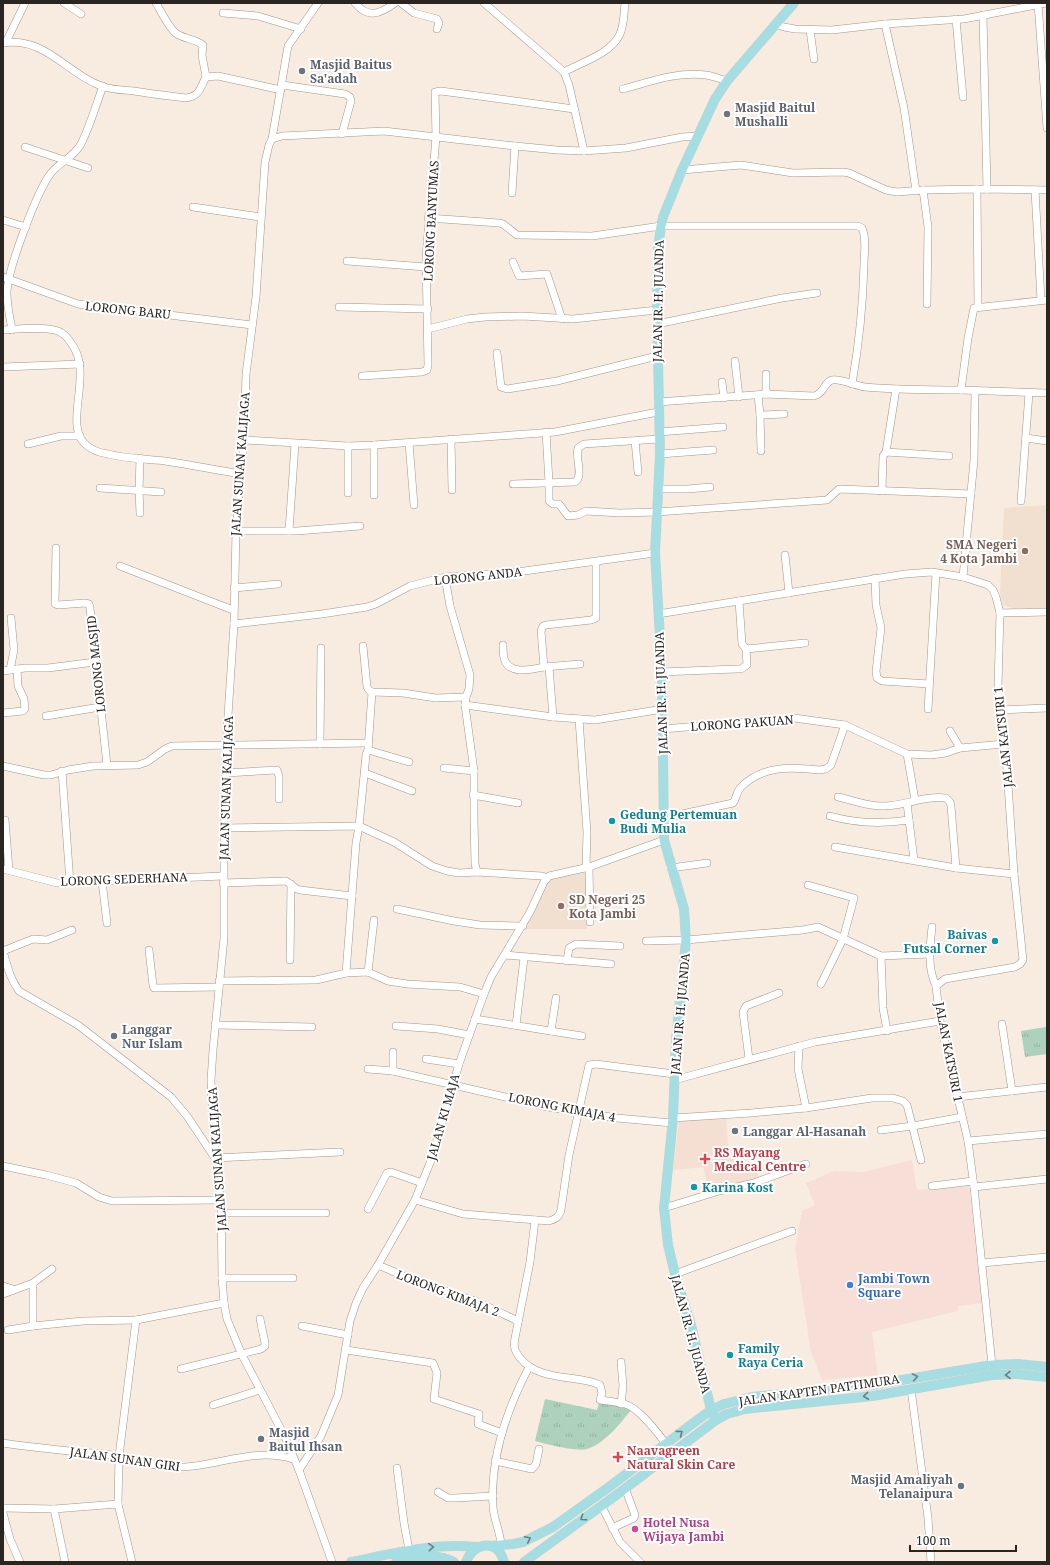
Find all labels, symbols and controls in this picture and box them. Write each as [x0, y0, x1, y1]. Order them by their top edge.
place label: Masjid Baitus Sa'adah [310, 56, 392, 87]
marker: Masjid Baitus Sa'adah [297, 66, 307, 76]
place label: Masjid Baitul Mushalli [735, 99, 816, 130]
marker: Masjid Baitul Mushalli [722, 109, 732, 119]
street label: LORONG BANYUMAS [419, 160, 443, 282]
street label: JALAN IR. H. JUANDA [648, 239, 668, 363]
street label: LORONG BARU [84, 297, 172, 323]
street label: JALAN SUNAN KALIJAGA [226, 391, 254, 538]
place label: SMA Negeri 4 Kota Jambi [940, 536, 1018, 567]
marker: SMA Negeri 4 Kota Jambi [1020, 546, 1030, 556]
street label: LORONG ANDA [433, 563, 523, 589]
street label: LORONG MASJID [82, 614, 110, 713]
street label: JALAN IR. H. JUANDA [650, 631, 672, 755]
street label: JALAN KATSURI 1 [989, 686, 1017, 789]
street label: LORONG PAKUAN [690, 711, 794, 735]
street label: JALAN SUNAN KALIJAGA [215, 715, 237, 861]
place label: Gedung Pertemuan Budi Mulia [620, 806, 737, 837]
marker: Gedung Pertemuan Budi Mulia [607, 816, 617, 826]
street label: LORONG SEDERHANA [60, 868, 189, 890]
place label: SD Negeri 25 Kota Jambi [569, 891, 646, 922]
marker: SD Negeri 25 Kota Jambi [556, 901, 566, 911]
place label: Baivas Futsal Corner [904, 926, 988, 957]
marker: Baivas Futsal Corner [990, 936, 1000, 946]
street label: JALAN IR. H. JUANDA [666, 952, 694, 1077]
street label: JALAN KATSURI 1 [931, 999, 967, 1104]
place label: Langgar Nur Islam [122, 1021, 183, 1052]
marker: Langgar Nur Islam [109, 1031, 119, 1041]
street label: JALAN KI MAJA [422, 1071, 464, 1163]
street label: JALAN SUNAN KALIJAGA [203, 1086, 231, 1233]
street label: LORONG KIMAJA 4 [507, 1088, 617, 1126]
place label: Langgar Al-Hasanah [743, 1123, 866, 1140]
marker: Langgar Al-Hasanah [730, 1126, 740, 1136]
place label: RS Mayang Medical Centre [714, 1144, 806, 1175]
marker: RS Mayang Medical Centre [699, 1153, 711, 1165]
place label: Karina Kost [702, 1179, 774, 1196]
marker: Karina Kost [689, 1182, 699, 1192]
street label: LORONG KIMAJA 2 [394, 1266, 502, 1320]
place label: Jambi Town Square [857, 1270, 930, 1301]
street label: JALAN IR. H. JUANDA [667, 1272, 715, 1396]
marker: Jambi Town Square [845, 1280, 855, 1290]
place label: Family Raya Ceria [738, 1340, 803, 1371]
marker: Family Raya Ceria [725, 1350, 735, 1360]
street label: JALAN KAPTEN PATTIMURA [737, 1370, 901, 1410]
one-way arrow [1005, 1370, 1011, 1379]
one-way arrow [912, 1374, 918, 1382]
one-way arrow [863, 1392, 869, 1401]
place label: Masjid Baitul Ihsan [269, 1424, 343, 1455]
one-way arrow [675, 1431, 682, 1438]
marker: Masjid Baitul Ihsan [256, 1434, 266, 1444]
place label: Naavagreen Natural Skin Care [627, 1442, 736, 1473]
street label: JALAN SUNAN GIRI [68, 1443, 181, 1475]
marker: Naavagreen Natural Skin Care [612, 1451, 624, 1463]
place label: Masjid Amaliyah Telanaipura [851, 1471, 953, 1502]
marker: Masjid Amaliyah Telanaipura [956, 1481, 966, 1491]
one-way arrow [581, 1513, 588, 1520]
place label: Hotel Nusa Wijaya Jambi [643, 1514, 725, 1545]
marker: Hotel Nusa Wijaya Jambi [630, 1524, 640, 1534]
scale bar [910, 1527, 1016, 1553]
text: 100 m [916, 1532, 951, 1549]
one-way arrow [523, 1536, 531, 1544]
one-way arrow [428, 1542, 434, 1551]

